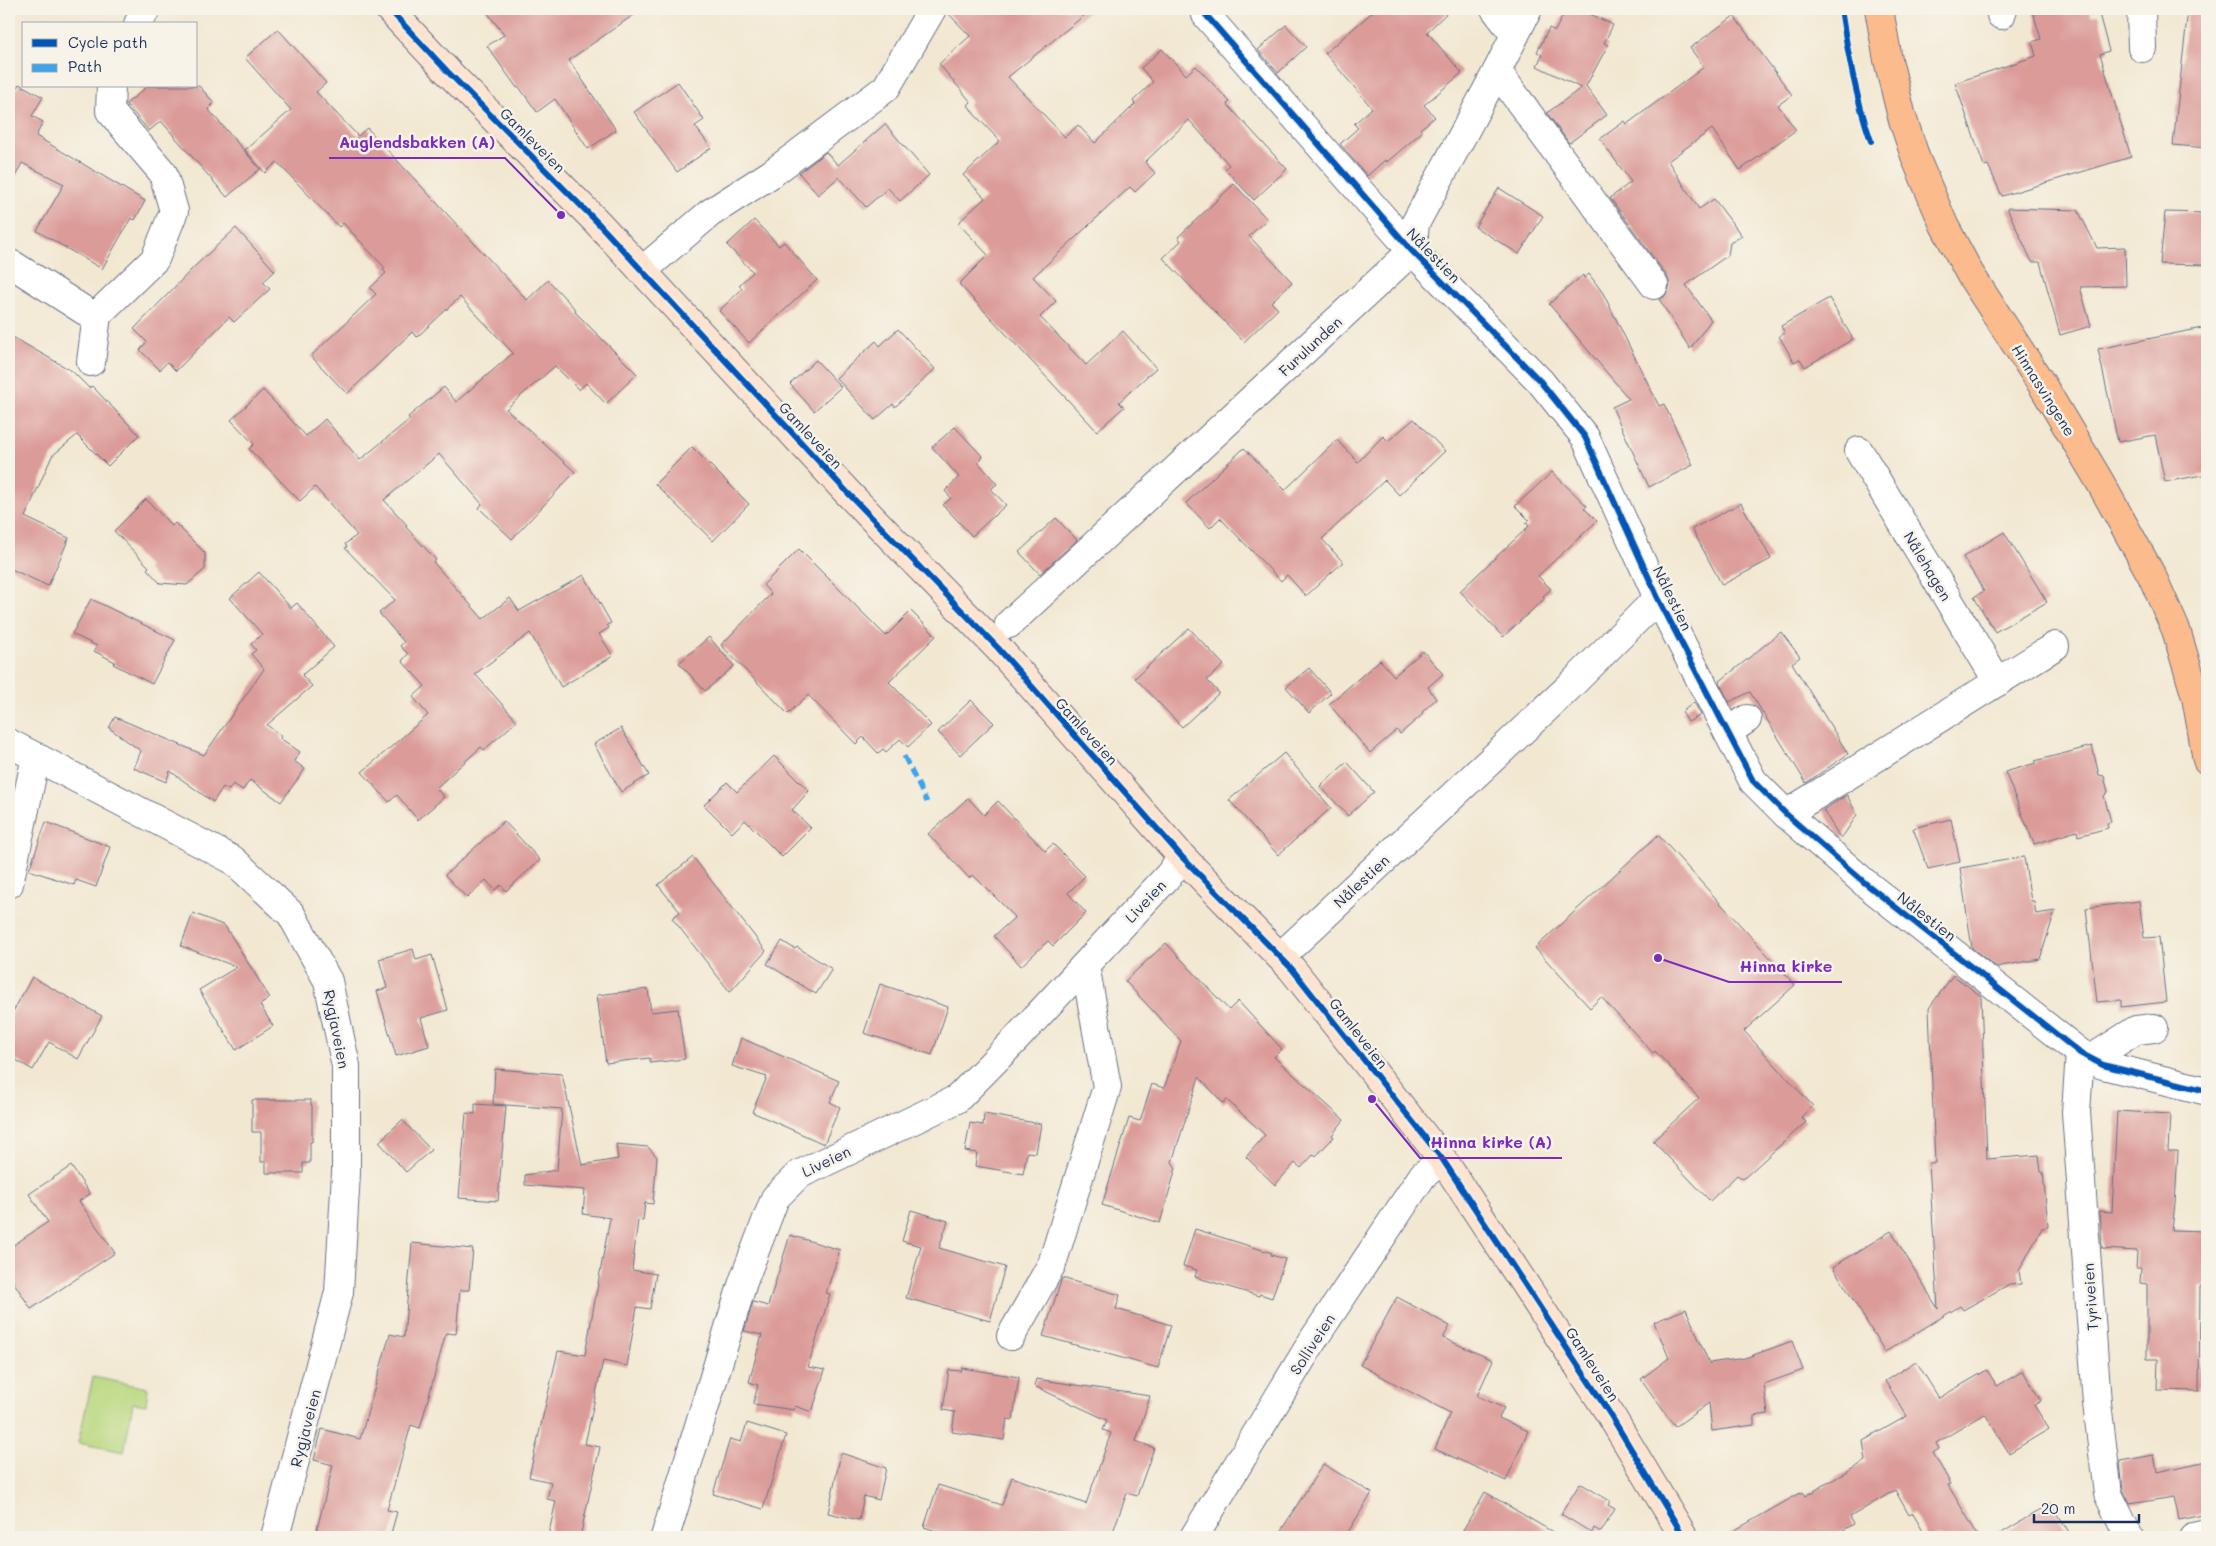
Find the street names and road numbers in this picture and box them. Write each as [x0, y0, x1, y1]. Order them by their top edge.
street label: Gamleveien [496, 103, 570, 177]
street label: Nålestien [1403, 223, 1465, 287]
street label: Furulunden [1274, 312, 1346, 380]
street label: Hinnasvingene [2008, 340, 2080, 440]
street label: Gamleveien [775, 397, 847, 473]
street label: Nålehagen [1899, 528, 1957, 604]
street label: Nålestien [1649, 562, 1697, 634]
street label: Gamleveien [1051, 693, 1123, 769]
street label: Nålestien [1329, 850, 1393, 912]
street label: Liveien [1120, 875, 1170, 927]
street label: Nålestien [1893, 887, 1961, 945]
street label: Rygjaveien [320, 988, 354, 1070]
street label: Gamleveien [1325, 993, 1393, 1073]
street label: Liveien [798, 1141, 854, 1181]
street label: Tyriveien [2078, 1263, 2102, 1331]
street label: Solliveien [1285, 1310, 1339, 1378]
street label: Gamleveien [1562, 1323, 1624, 1405]
street label: Rygjaveien [285, 1387, 325, 1469]

